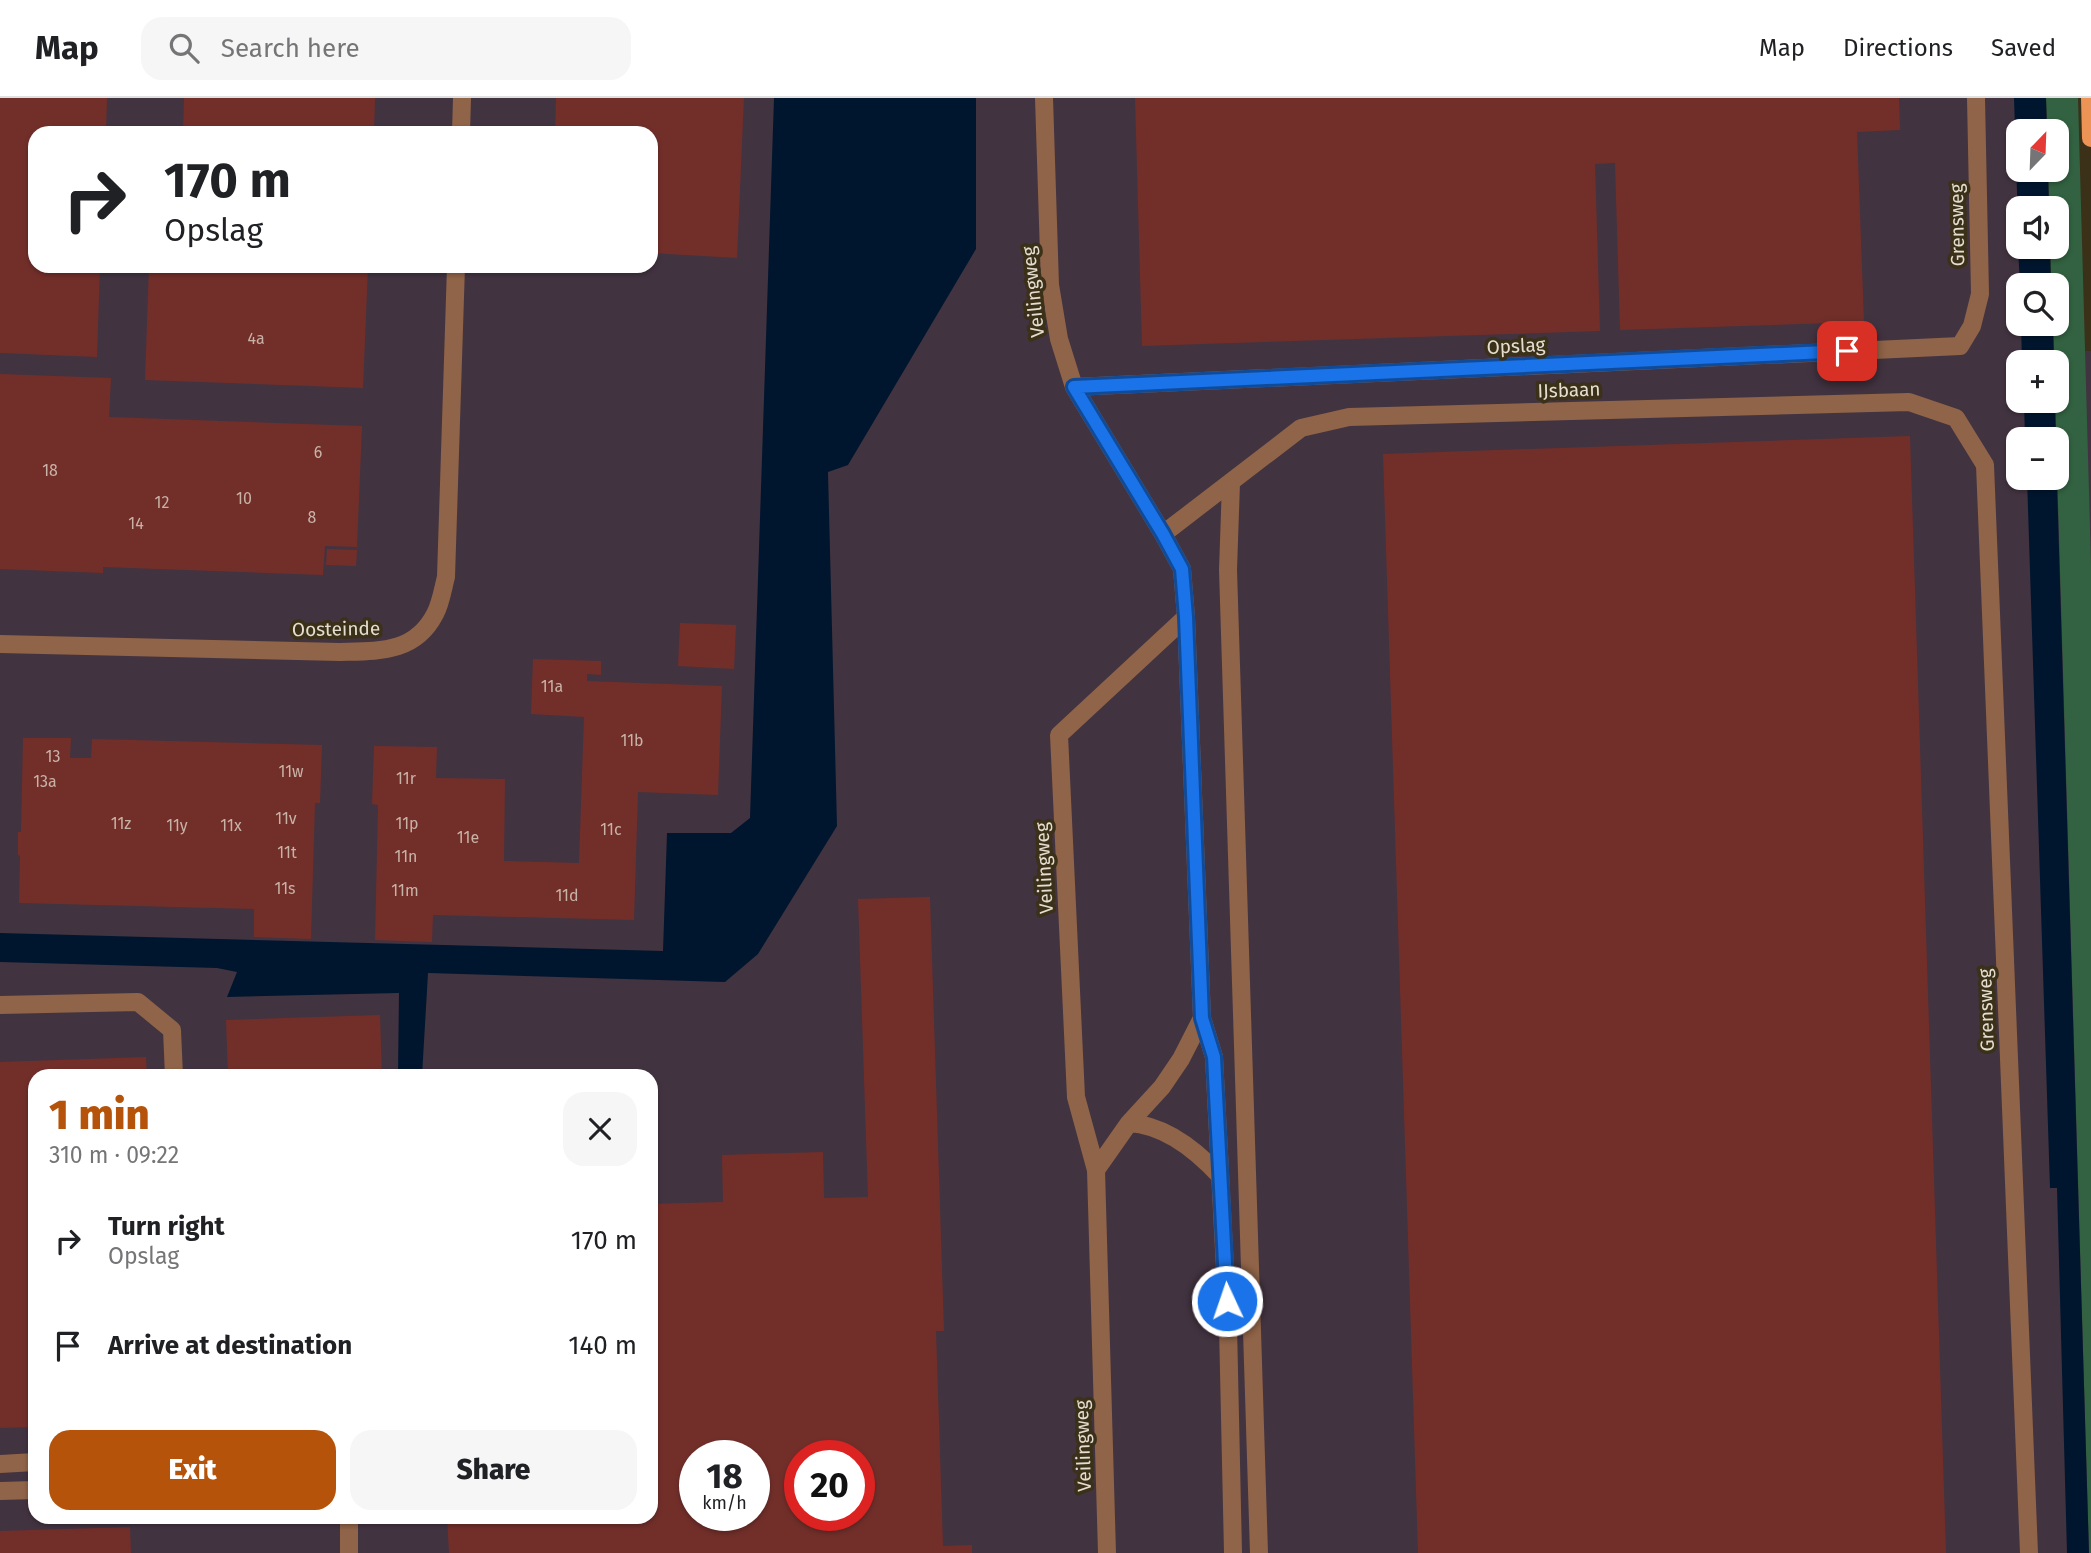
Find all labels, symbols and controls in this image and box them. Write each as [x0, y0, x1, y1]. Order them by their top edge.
search box [141, 17, 631, 80]
text: Map [35, 28, 99, 68]
icon: search [165, 29, 203, 67]
text: Search here [221, 33, 360, 64]
text: Map [1759, 34, 1805, 62]
text: Directions [1843, 34, 1953, 62]
text: Saved [1991, 34, 2056, 62]
north arrow [2006, 119, 2068, 182]
map controls [2006, 119, 2069, 490]
text: 170 m [164, 151, 291, 210]
icon: right [49, 154, 140, 245]
street label: Grensweg [1945, 183, 1969, 267]
button: sound [2006, 196, 2069, 259]
text: Opslag [164, 211, 263, 249]
street label: Veilingweg [1017, 245, 1049, 339]
button: search [2006, 273, 2069, 336]
pin [1817, 321, 1877, 381]
house number: 4a [247, 329, 265, 348]
icon: arrive [1828, 332, 1866, 370]
street label: Opslag [1486, 333, 1546, 359]
button: + [2006, 350, 2069, 413]
street label: IJsbaan [1537, 377, 1601, 403]
button: − [2006, 427, 2069, 490]
house number: 6 [314, 443, 322, 462]
house number: 18 [42, 461, 58, 480]
house number: 10 [236, 489, 252, 508]
house number: 12 [155, 493, 169, 512]
house number: 8 [308, 508, 317, 527]
house number: 14 [128, 514, 144, 533]
street label: Oosteinde [292, 617, 380, 641]
house number: 11a [541, 677, 563, 696]
house number: 11b [620, 731, 644, 750]
house number: 13 [46, 747, 60, 766]
house number: 11w [278, 762, 304, 781]
house number: 11r [396, 769, 417, 788]
house number: 13a [33, 772, 57, 791]
house number: 11v [275, 809, 297, 828]
house number: 11z [111, 814, 131, 833]
house number: 11p [395, 814, 419, 833]
house number: 11y [166, 816, 188, 835]
house number: 11x [220, 816, 242, 835]
house number: 11c [600, 820, 622, 839]
street label: Veilingweg [1030, 822, 1058, 914]
house number: 11e [457, 828, 479, 847]
house number: 11t [277, 843, 297, 862]
house number: 11n [394, 847, 418, 866]
house number: 11s [274, 879, 296, 898]
house number: 11m [391, 881, 419, 900]
house number: 11d [555, 886, 579, 905]
street label: Grensweg [1973, 968, 1999, 1052]
text: 1 min [49, 1090, 150, 1140]
button: close [563, 1092, 637, 1166]
text: 310 m · 09:22 [49, 1141, 179, 1169]
text: Turn right [108, 1211, 225, 1242]
icon: right [49, 1222, 87, 1260]
text: 170 m [571, 1225, 637, 1256]
text: Opslag [108, 1242, 179, 1270]
position arrow [1190, 1264, 1264, 1338]
icon: arrive [49, 1327, 87, 1365]
text: Arrive at destination [108, 1330, 352, 1361]
text: 140 m [568, 1330, 637, 1361]
street label: Veilingweg [1070, 1400, 1096, 1492]
button: Exit [49, 1430, 336, 1510]
button: Share [350, 1430, 637, 1510]
speed limit sign: 20 [784, 1440, 875, 1531]
text: 18 [706, 1455, 743, 1497]
text: km/h [702, 1492, 747, 1514]

